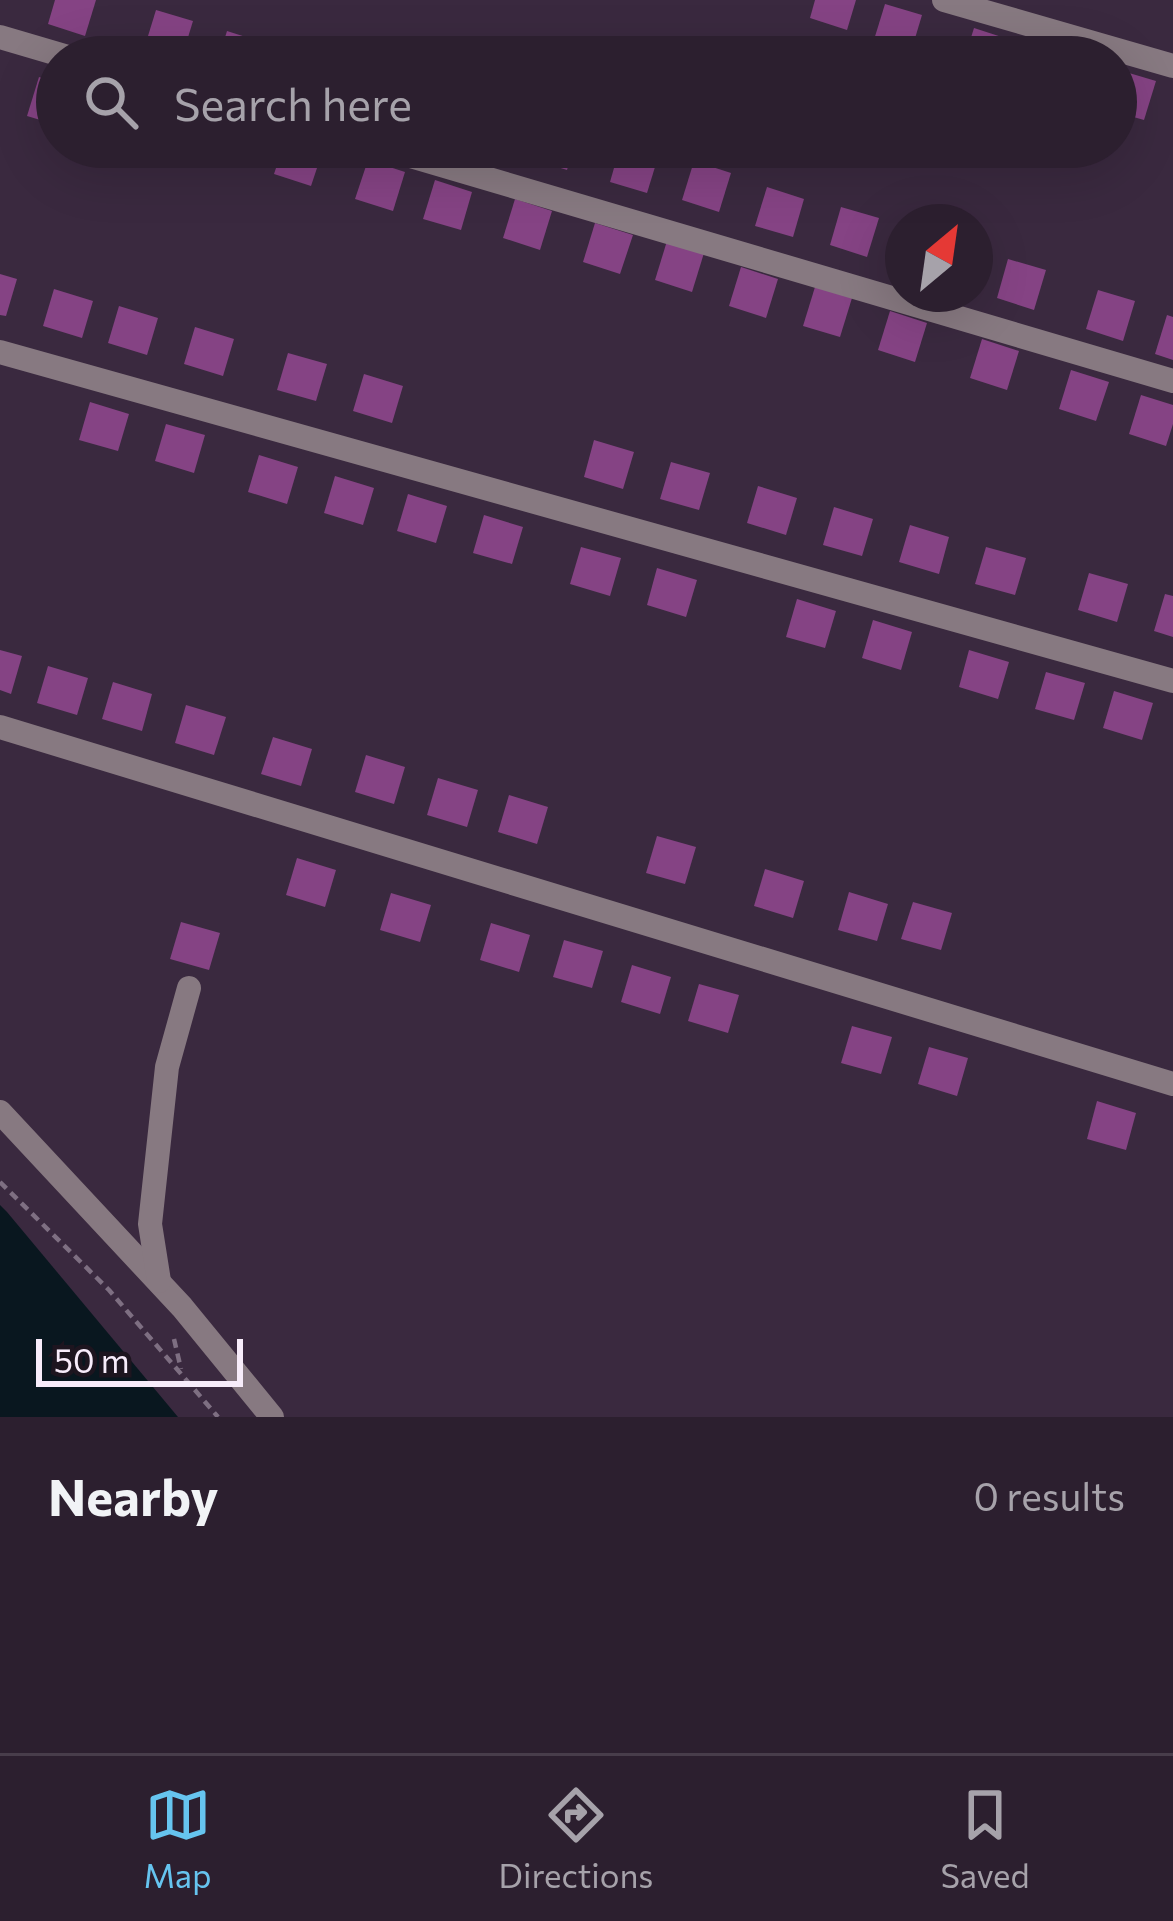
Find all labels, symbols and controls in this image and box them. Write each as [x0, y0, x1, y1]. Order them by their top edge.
search box [36, 36, 1137, 168]
icon: search [78, 69, 144, 135]
text: Search here [174, 75, 412, 130]
north arrow [885, 204, 993, 312]
scale bar [36, 1333, 243, 1386]
text: 50 m [54, 1339, 130, 1380]
text: Nearby [48, 1464, 218, 1527]
text: 0 results [973, 1471, 1125, 1519]
tab: Map [144, 1782, 212, 1895]
tab: Directions [499, 1782, 653, 1895]
tab: Saved [940, 1782, 1029, 1895]

